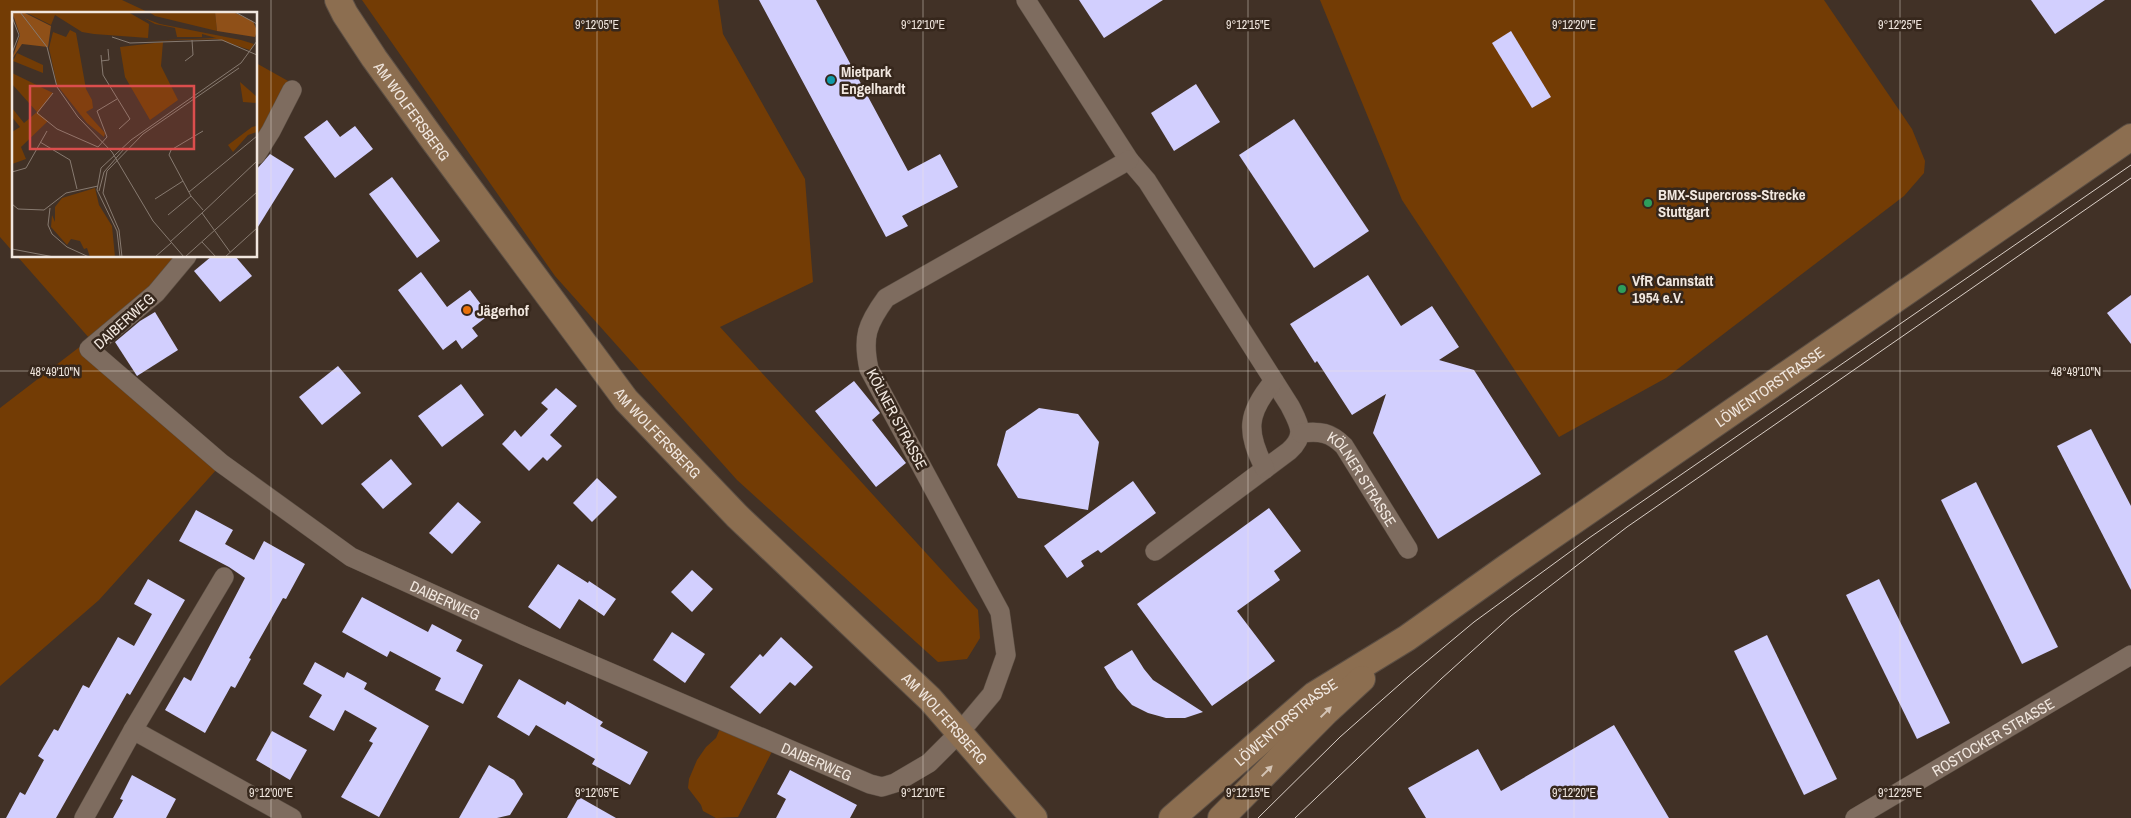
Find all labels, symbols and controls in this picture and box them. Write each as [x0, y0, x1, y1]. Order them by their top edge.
inset map [12, 12, 258, 258]
text: 9°12'05"E [575, 17, 619, 33]
text: 9°12'10"E [901, 17, 945, 33]
text: 9°12'15"E [1226, 17, 1270, 33]
text: 9°12'20"E [1552, 17, 1596, 33]
text: 9°12'25"E [1878, 17, 1922, 33]
street label: AM WOLFERSBERG [369, 57, 456, 165]
place label: Mietpark Engelhardt [841, 61, 905, 99]
marker: Mietpark Engelhardt [825, 74, 837, 86]
place label: BMX-Supercross-Strecke Stuttgart [1658, 184, 1806, 222]
marker: BMX-Supercross-Strecke Stuttgart [1642, 197, 1654, 209]
place label: VfR Cannstatt 1954 e.V. [1632, 270, 1713, 308]
marker: VfR Cannstatt 1954 e.V. [1616, 283, 1628, 295]
street label: DAIBERWEG [89, 288, 159, 354]
place label: Jägerhof [477, 300, 530, 321]
marker: Jägerhof [461, 304, 473, 316]
street label: LÖWENTORSTRASSE [1710, 341, 1828, 431]
text: 48°49'10"N [30, 364, 80, 380]
text: 48°49'10"N [2051, 364, 2101, 380]
street label: KÖLNER STRASSE [862, 365, 932, 473]
street label: AM WOLFERSBERG [609, 382, 706, 483]
street label: KÖLNER STRASSE [1324, 426, 1402, 530]
street label: DAIBERWEG [407, 575, 484, 625]
street label: AM WOLFERSBERG [897, 667, 993, 769]
street label: LÖWENTORSTRASSE [1229, 673, 1341, 770]
street label: ROSTOCKER STRASSE [1928, 692, 2058, 781]
one-way arrow [1320, 706, 1332, 718]
street label: DAIBERWEG [778, 737, 855, 786]
one-way arrow [1261, 765, 1273, 777]
text: 9°12'00"E [249, 785, 293, 801]
text: 9°12'05"E [575, 785, 619, 801]
text: 9°12'10"E [901, 785, 945, 801]
text: 9°12'15"E [1226, 785, 1270, 801]
text: 9°12'20"E [1552, 785, 1596, 801]
text: 9°12'25"E [1878, 785, 1922, 801]

